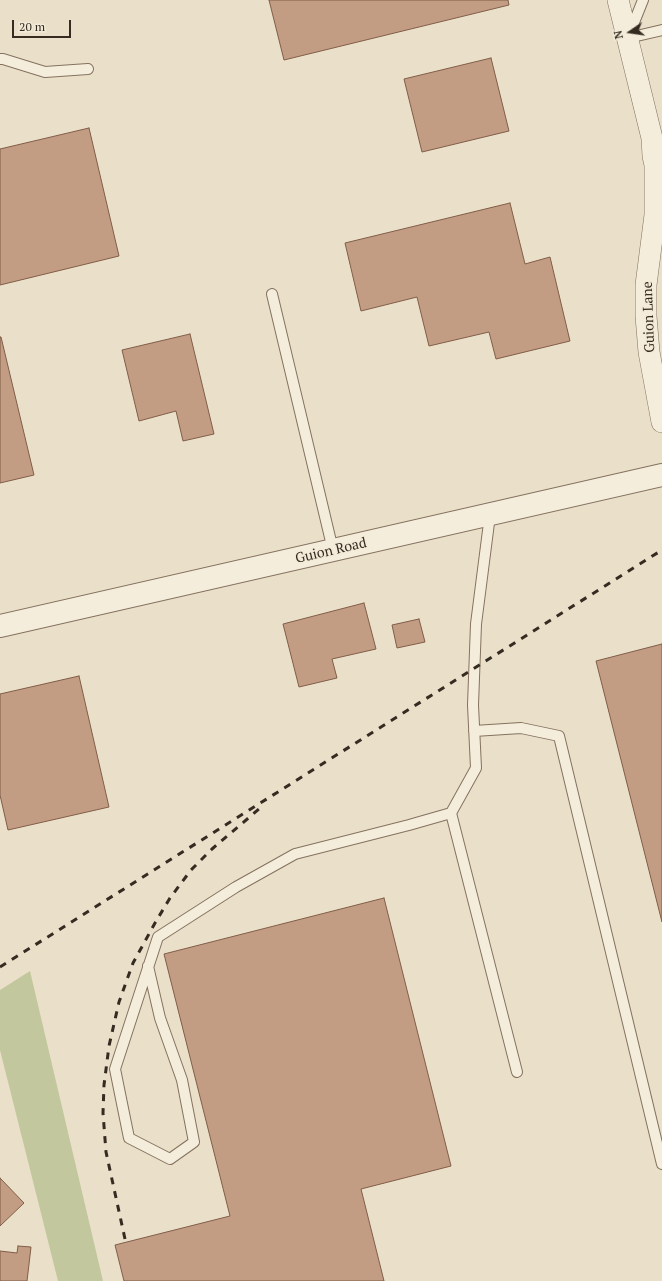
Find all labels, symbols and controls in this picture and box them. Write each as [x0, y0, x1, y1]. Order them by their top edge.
scale bar [14, 12, 73, 38]
north arrow [610, 12, 650, 52]
text: 20 m [19, 19, 45, 34]
text: N [611, 29, 626, 40]
street label: Guion Lane [639, 281, 659, 353]
street label: Guion Road [294, 535, 368, 567]

